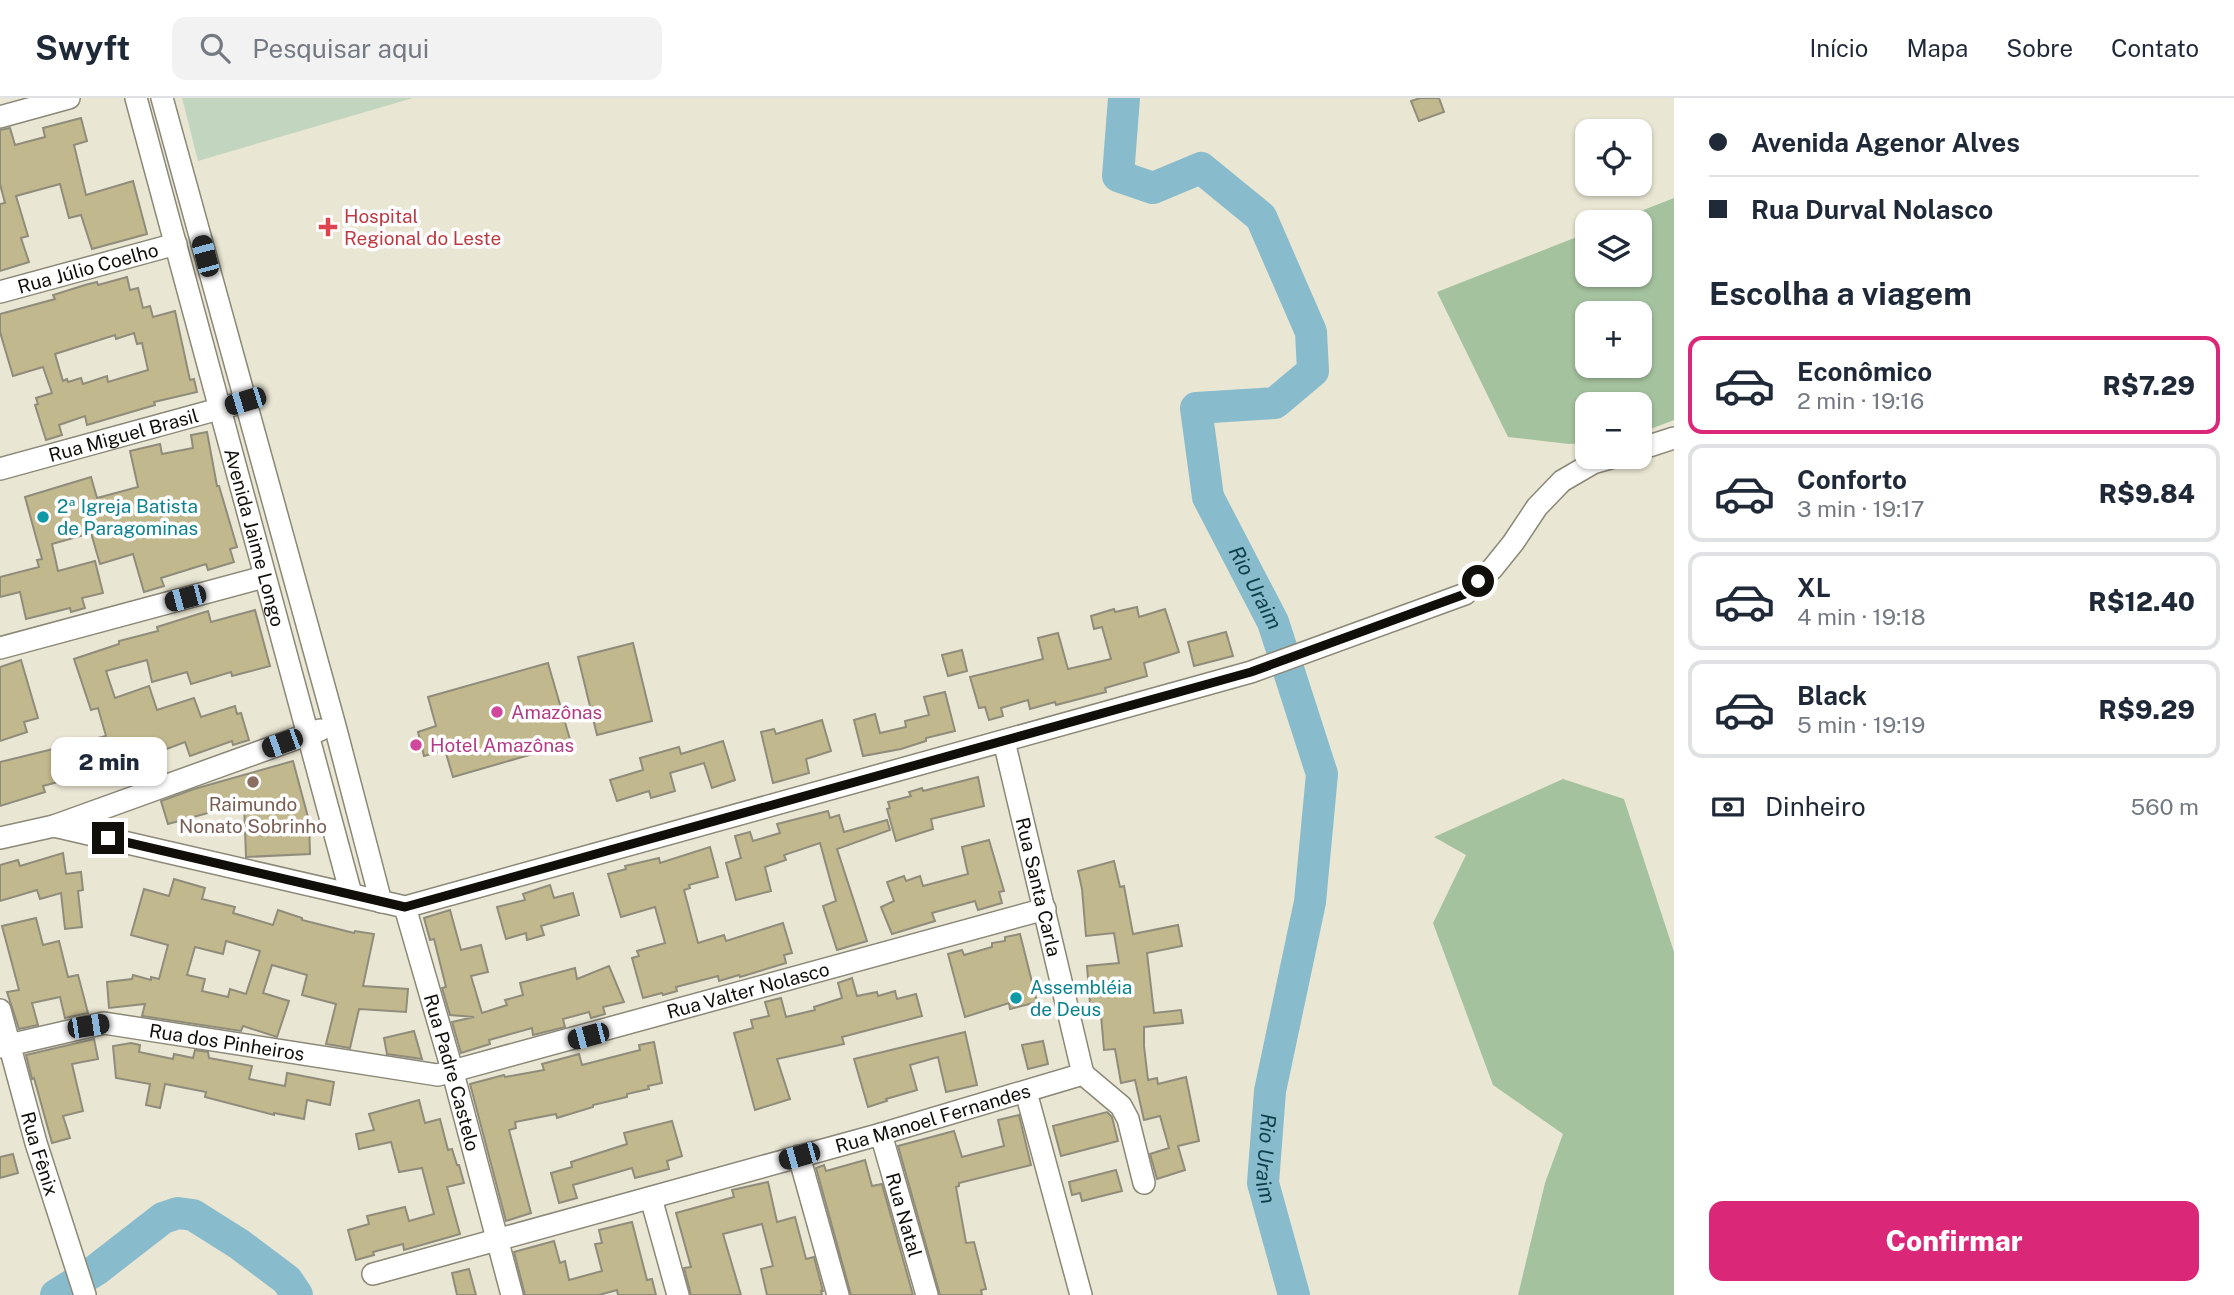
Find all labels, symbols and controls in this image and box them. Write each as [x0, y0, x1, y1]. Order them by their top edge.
search box [172, 17, 662, 80]
text: Swyft [35, 29, 130, 67]
icon: search [196, 29, 234, 67]
text: Pesquisar aqui [252, 33, 429, 64]
text: Início [1810, 34, 1868, 62]
text: Mapa [1906, 34, 1968, 62]
text: Sobre [2006, 34, 2073, 62]
text: Contato [2111, 34, 2199, 62]
map controls [1575, 119, 1652, 469]
button: locate [1575, 119, 1652, 196]
text: Avenida Agenor Alves [1751, 127, 2020, 158]
text: Rua Durval Nolasco [1751, 194, 1993, 225]
place label: Hospital Regional do Leste [344, 205, 501, 249]
button: layers [1575, 210, 1652, 287]
marker: Hospital Regional do Leste [318, 217, 338, 237]
car [190, 233, 221, 279]
street label: Rua Júlio Coelho [15, 238, 161, 298]
text: Escolha a viagem [1709, 275, 1972, 312]
button: + [1575, 301, 1652, 378]
icon: car [1713, 354, 1776, 417]
text: Econômico [1797, 356, 1932, 387]
text: R$7.29 [2102, 370, 2195, 401]
car [222, 385, 269, 417]
text: 2 min · 19:16 [1797, 387, 1924, 414]
button: − [1575, 392, 1652, 469]
street label: Rua Miguel Brasil [46, 404, 201, 466]
street label: Avenida Jaime Longo [220, 446, 289, 629]
icon: car [1713, 462, 1776, 525]
text: Conforto [1797, 464, 1907, 495]
text: R$9.84 [2099, 478, 2195, 509]
place label: 2ª Igreja Batista de Paragominas [57, 495, 198, 539]
text: 3 min · 19:17 [1797, 495, 1924, 522]
marker: 2ª Igreja Batista de Paragominas [35, 509, 51, 525]
water label: Rio Uraim [1224, 541, 1288, 633]
route start [1462, 565, 1494, 597]
icon: car [1713, 570, 1776, 633]
text: XL [1797, 572, 1831, 603]
car [162, 582, 209, 614]
text: R$12.40 [2088, 586, 2195, 617]
text: 4 min · 19:18 [1797, 603, 1926, 630]
icon: car [1713, 678, 1776, 741]
text: Black [1797, 680, 1867, 711]
text: R$9.29 [2099, 694, 2195, 725]
place label: Amazônas [511, 701, 602, 723]
marker: Amazônas [489, 704, 505, 720]
text: 5 min · 19:19 [1797, 711, 1925, 738]
car [259, 726, 306, 760]
place label: Hotel Amazônas [430, 734, 574, 756]
callout: 2 min [50, 736, 166, 786]
marker: Hotel Amazônas [408, 737, 424, 753]
text: 2 min [78, 748, 140, 775]
marker: Raimundo Nonato Sobrinho [245, 774, 261, 790]
icon: cash [1709, 788, 1747, 826]
text: Dinheiro [1765, 791, 1866, 822]
place label: Raimundo Nonato Sobrinho [179, 793, 327, 837]
text: 560 m [2131, 793, 2199, 820]
street label: Rua Santa Carla [1012, 815, 1066, 959]
route end [92, 822, 124, 854]
street label: Rua Valter Nolasco [664, 958, 832, 1023]
place label: Assembléia de Deus [1030, 976, 1132, 1020]
marker: Assembléia de Deus [1008, 990, 1024, 1006]
street label: Rua Padre Castelo [420, 991, 484, 1153]
car [66, 1012, 111, 1040]
street label: Rua dos Pinheiros [148, 1019, 306, 1065]
car [565, 1020, 612, 1052]
street label: Rua Manoel Fernandes [833, 1079, 1033, 1157]
street label: Rua Fênix [17, 1109, 63, 1199]
water label: Rio Uraim [1251, 1113, 1281, 1206]
car [776, 1140, 823, 1172]
street label: Rua Natal [882, 1170, 927, 1260]
button: Confirmar [1709, 1201, 2199, 1281]

